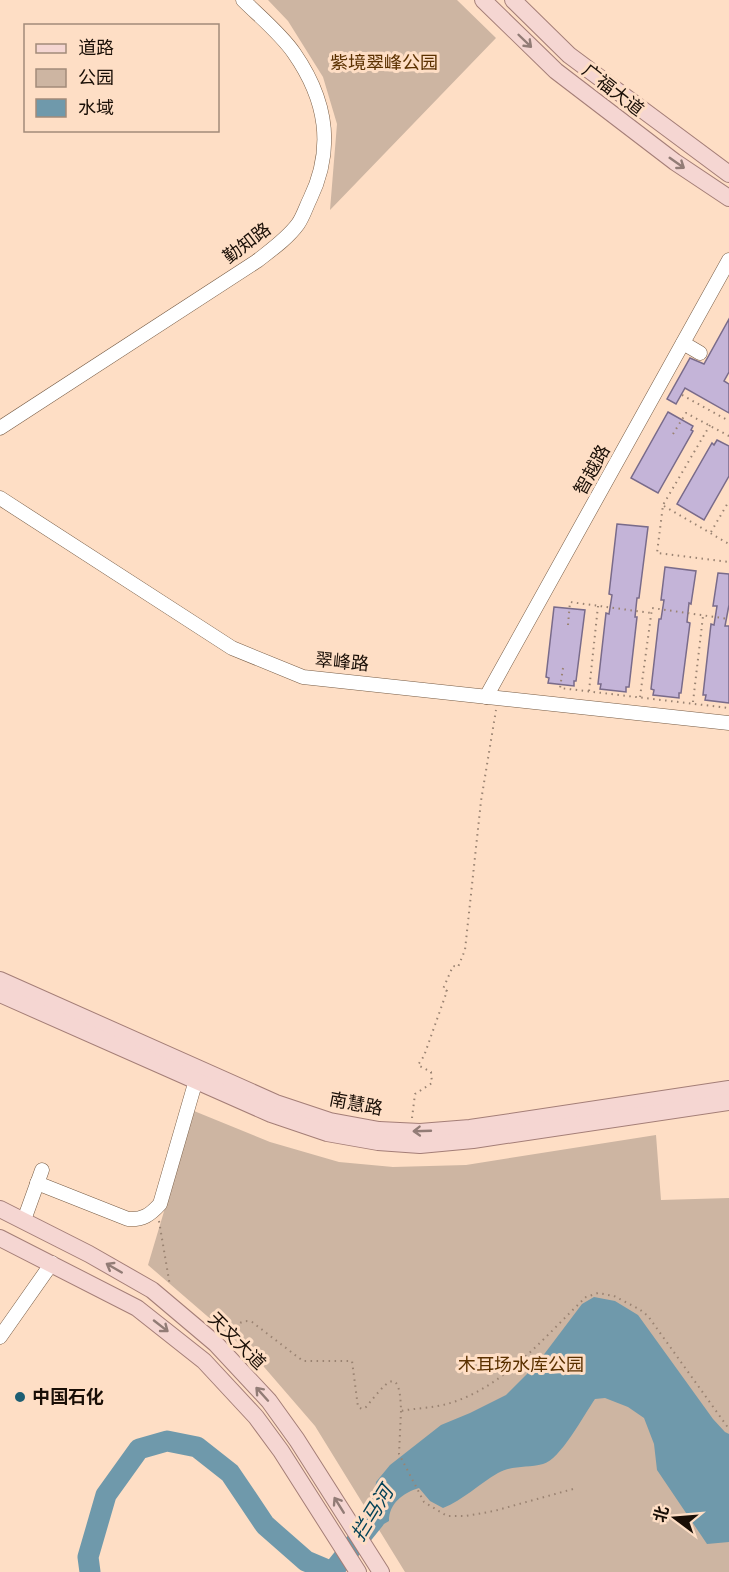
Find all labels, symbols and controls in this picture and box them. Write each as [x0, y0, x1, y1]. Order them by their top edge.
legend [24, 24, 219, 132]
one-way arrow [517, 33, 532, 47]
text: 道路 [78, 37, 114, 59]
park label: 紫境翠峰公园 [330, 52, 438, 74]
street label: 广福大道 [578, 59, 648, 121]
text: 公园 [78, 67, 114, 89]
text: 水域 [78, 97, 114, 119]
one-way arrow [668, 157, 684, 169]
street label: 勤知路 [219, 218, 275, 268]
street label: 智越路 [569, 441, 615, 499]
street label: 翠峰路 [314, 649, 370, 675]
street label: 南慧路 [327, 1088, 385, 1120]
one-way arrow [412, 1125, 432, 1137]
one-way arrow [106, 1262, 123, 1274]
street label: 天文大道 [204, 1308, 270, 1374]
one-way arrow [153, 1320, 169, 1333]
park label: 木耳场水库公园 [458, 1354, 584, 1376]
place label: 中国石化 [32, 1386, 104, 1408]
one-way arrow [255, 1386, 269, 1401]
marker: 中国石化 [13, 1390, 27, 1404]
water label: 拦马河 [346, 1478, 400, 1545]
north arrow [645, 1488, 705, 1548]
one-way arrow [332, 1497, 344, 1514]
text: 北 [650, 1504, 672, 1524]

